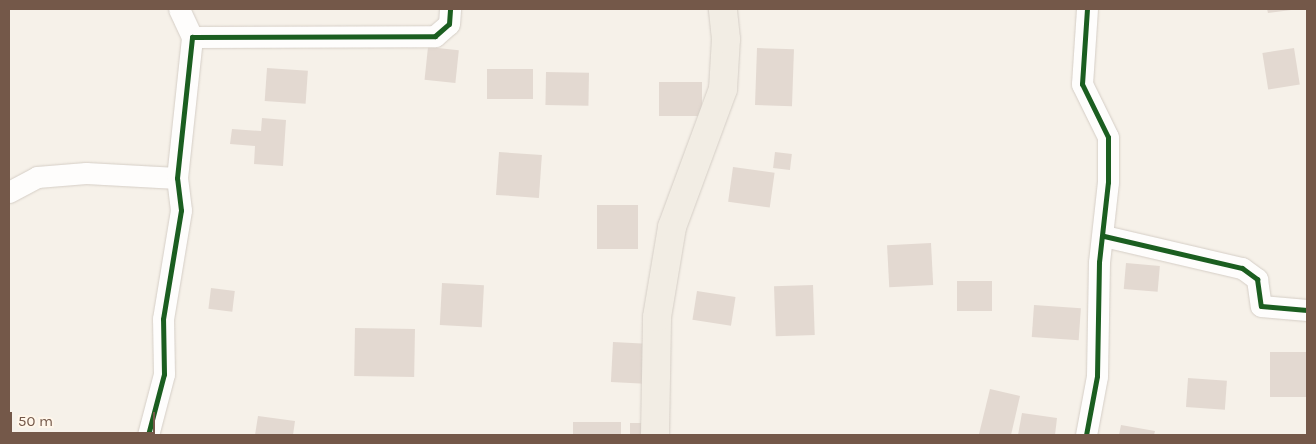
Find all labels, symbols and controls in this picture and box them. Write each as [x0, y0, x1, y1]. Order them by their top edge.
scale bar [12, 402, 158, 434]
text: 50 m [18, 412, 53, 430]

